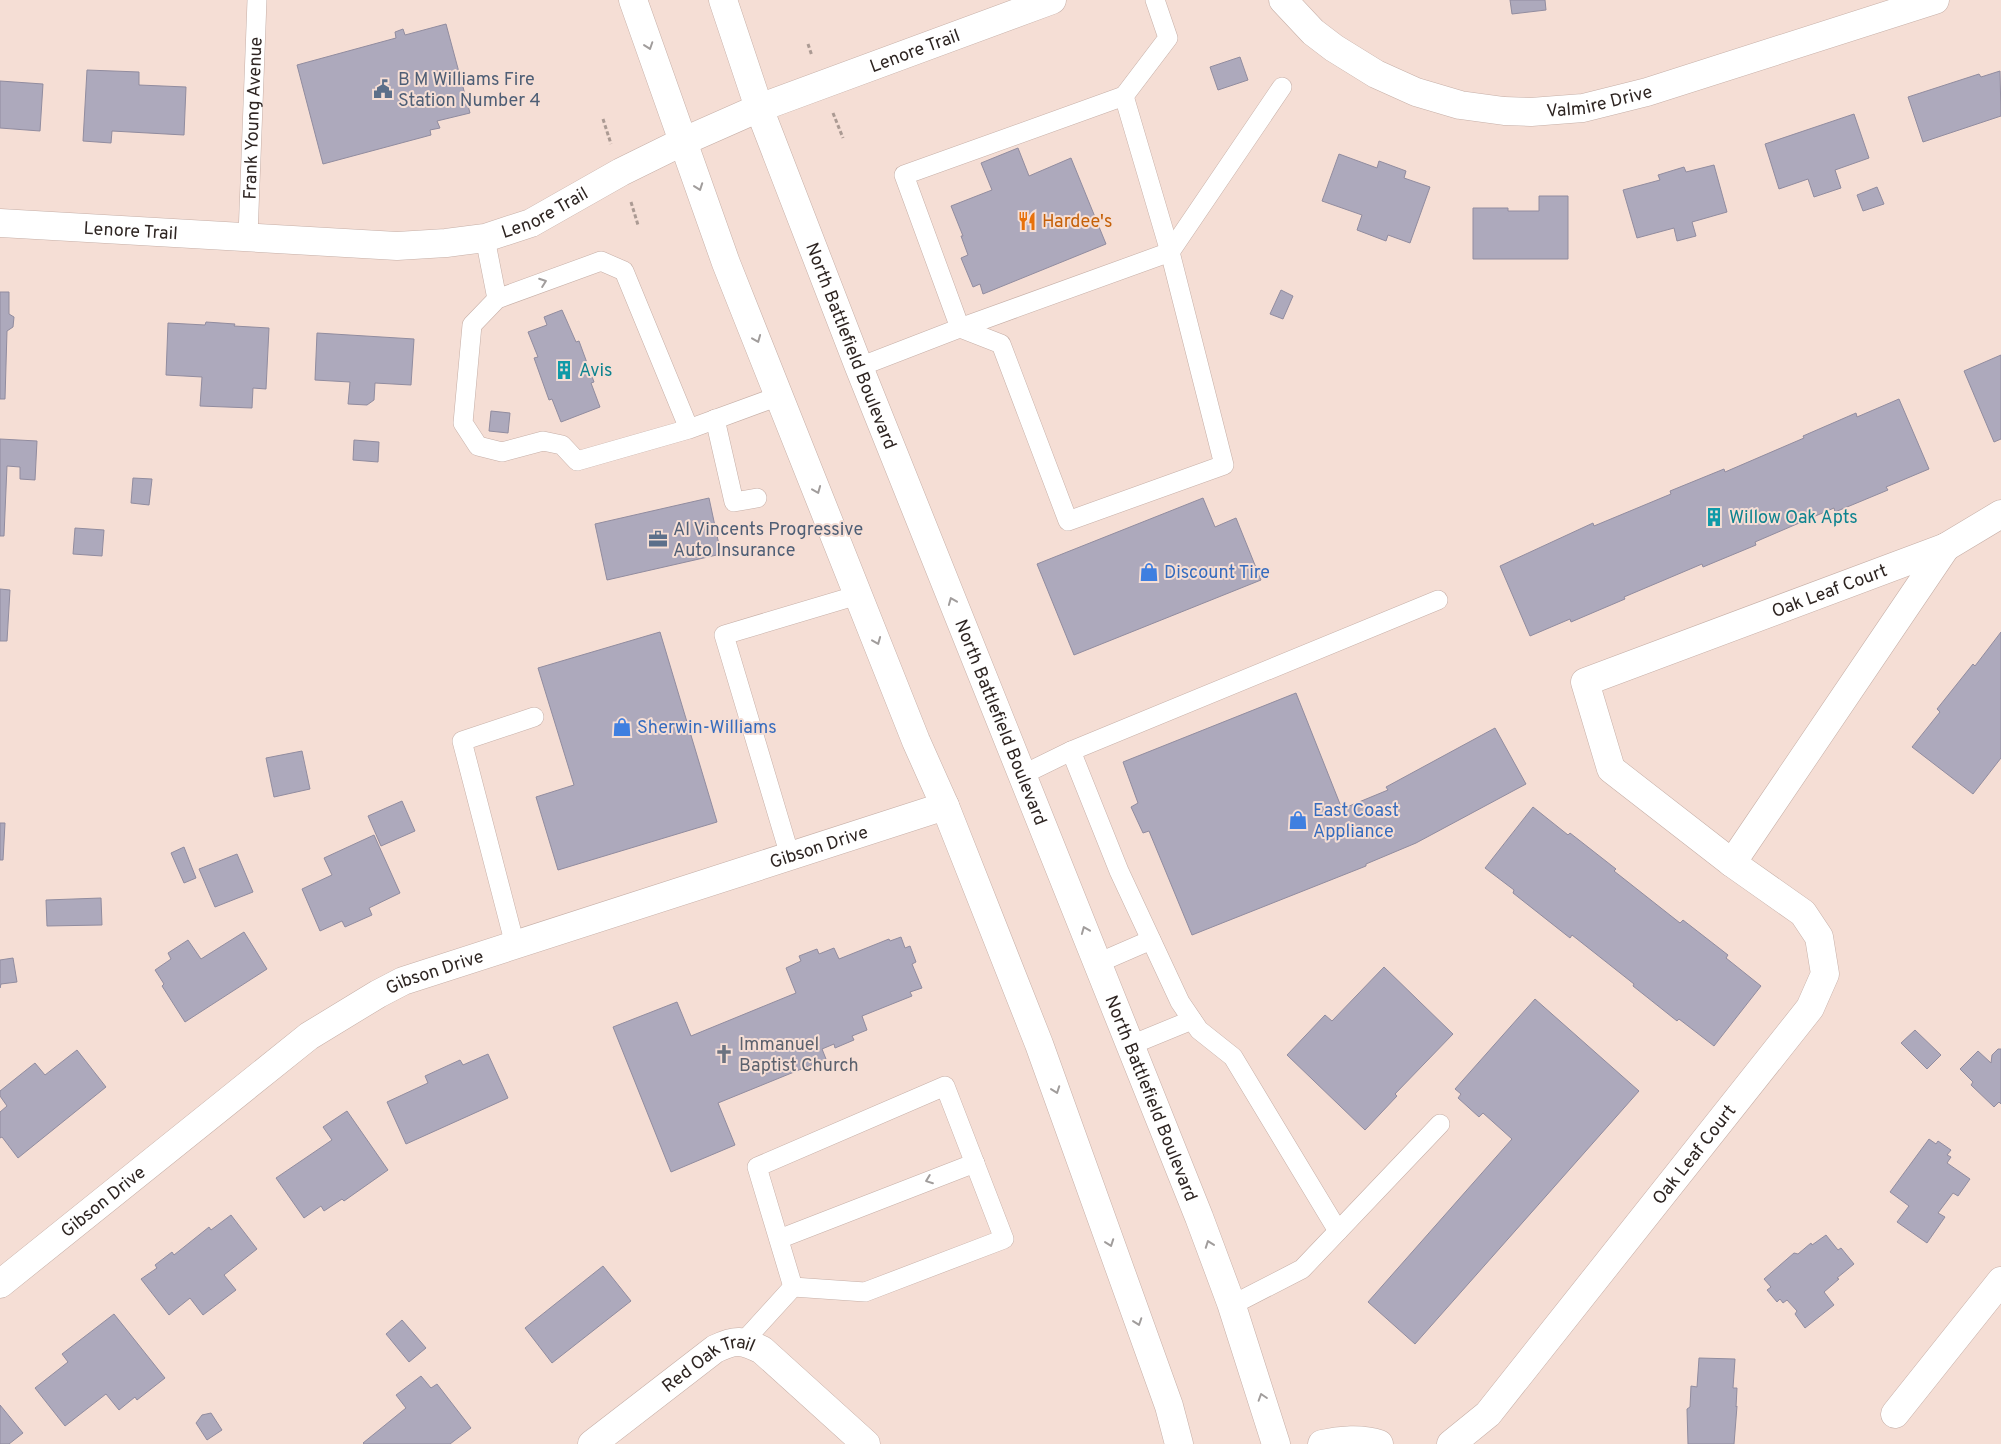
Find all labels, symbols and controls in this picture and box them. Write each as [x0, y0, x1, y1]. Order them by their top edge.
street label: Lenore Trail [867, 25, 963, 79]
street label: Frank Young Avenue [239, 36, 269, 200]
one-way arrow [643, 41, 653, 50]
place label: B M Williams Fire Station Number 4 [398, 69, 541, 113]
public building icon: B M Williams Fire Station Number 4 [372, 78, 394, 100]
street label: Valmire Drive [1546, 81, 1656, 124]
street label: Lenore Trail [499, 183, 593, 245]
one-way arrow [693, 183, 703, 191]
restaurant icon: Hardee's [1016, 210, 1038, 232]
place label: Hardee's [1042, 211, 1112, 234]
street label: Lenore Trail [83, 218, 178, 246]
street label: North Battlefield Boulevard [799, 240, 901, 453]
one-way arrow [538, 278, 547, 288]
one-way arrow [750, 334, 761, 343]
building icon: Avis [553, 359, 575, 381]
place label: Avis [579, 360, 613, 383]
one-way arrow [810, 485, 821, 494]
building icon: Willow Oak Apts [1703, 506, 1725, 528]
place label: Willow Oak Apts [1729, 507, 1858, 530]
place label: Al Vincents Progressive Auto Insurance [673, 519, 863, 563]
office icon: Al Vincents Progressive Auto Insurance [647, 528, 669, 550]
street label: Oak Leaf Court [1769, 560, 1891, 624]
shop icon: Discount Tire [1138, 561, 1160, 583]
place label: Discount Tire [1164, 562, 1270, 585]
one-way arrow [947, 597, 958, 606]
street label: North Battlefield Boulevard [948, 616, 1051, 829]
one-way arrow [870, 636, 881, 645]
shop icon: Sherwin-Williams [611, 716, 633, 738]
place label: Sherwin-Williams [637, 717, 777, 740]
place label: East Coast Appliance [1313, 800, 1399, 844]
shop icon: East Coast Appliance [1287, 809, 1309, 831]
street label: Gibson Drive [767, 822, 871, 875]
one-way arrow [1081, 926, 1091, 935]
street label: Gibson Drive [382, 946, 487, 1001]
street label: North Battlefield Boulevard [1099, 992, 1202, 1205]
place label: Immanuel Baptist Church [739, 1034, 859, 1078]
church icon: Immanuel Baptist Church [713, 1043, 735, 1065]
one-way arrow [1050, 1085, 1060, 1093]
street label: Oak Leaf Court [1648, 1101, 1742, 1210]
street label: Gibson Drive [57, 1162, 151, 1244]
one-way arrow [925, 1174, 934, 1185]
one-way arrow [1104, 1238, 1114, 1246]
one-way arrow [1205, 1240, 1215, 1249]
one-way arrow [1132, 1317, 1142, 1325]
street label: Red Oak Trail [658, 1332, 758, 1399]
one-way arrow [1258, 1394, 1268, 1402]

